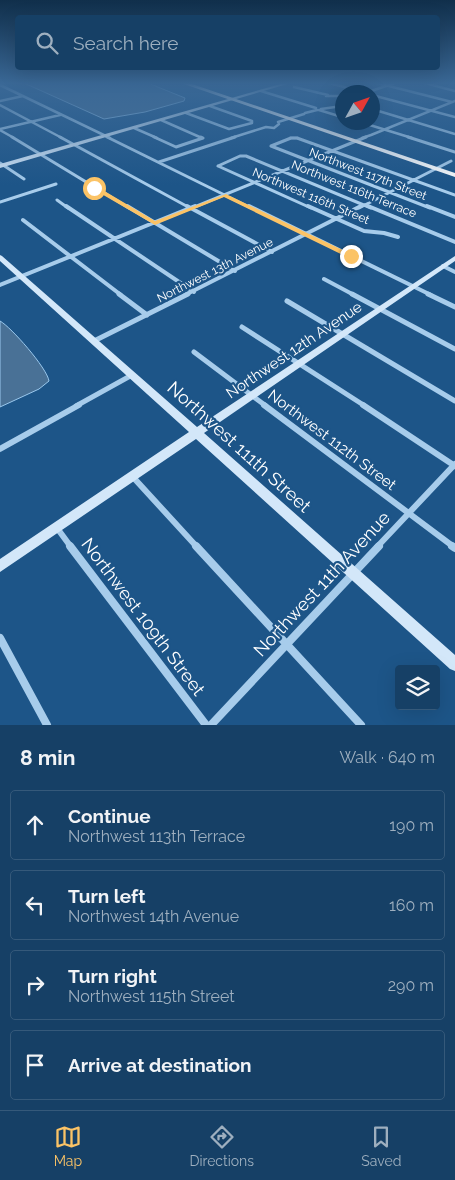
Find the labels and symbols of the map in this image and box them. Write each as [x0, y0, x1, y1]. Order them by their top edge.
north arrow [335, 85, 380, 130]
street label: Northwest 117th Street [307, 145, 429, 203]
street label: Northwest 116th Terrace [289, 157, 419, 221]
street label: Northwest 116th Street [250, 165, 372, 227]
route start [83, 177, 106, 200]
street label: Northwest 13th Avenue [155, 235, 275, 305]
route end [340, 245, 363, 268]
street label: Northwest 12th Avenue [223, 298, 366, 402]
street label: Northwest 111th Street [163, 377, 315, 516]
street label: Northwest 112th Street [264, 386, 400, 494]
street label: Northwest 11th Avenue [249, 507, 395, 660]
street label: Northwest 109th Street [77, 534, 209, 700]

